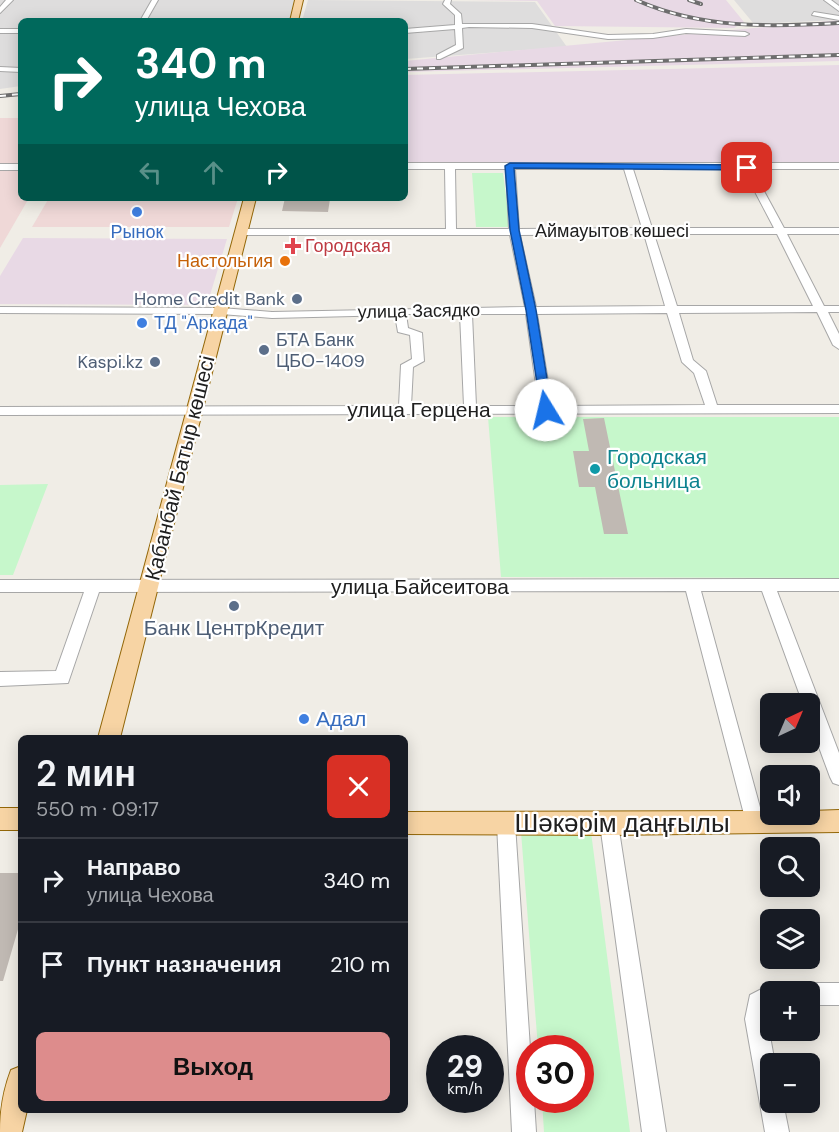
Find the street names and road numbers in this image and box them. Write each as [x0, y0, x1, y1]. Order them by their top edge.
street label: Аймауытов көшесі [535, 219, 689, 243]
street label: улица Засядко [358, 298, 480, 324]
street label: Қабанбай Батыр көшесі [138, 353, 222, 583]
street label: улица Герцена [347, 396, 491, 424]
street label: улица Байсеитова [331, 573, 509, 601]
street label: Шәкәрім даңғылы [514, 806, 730, 840]

